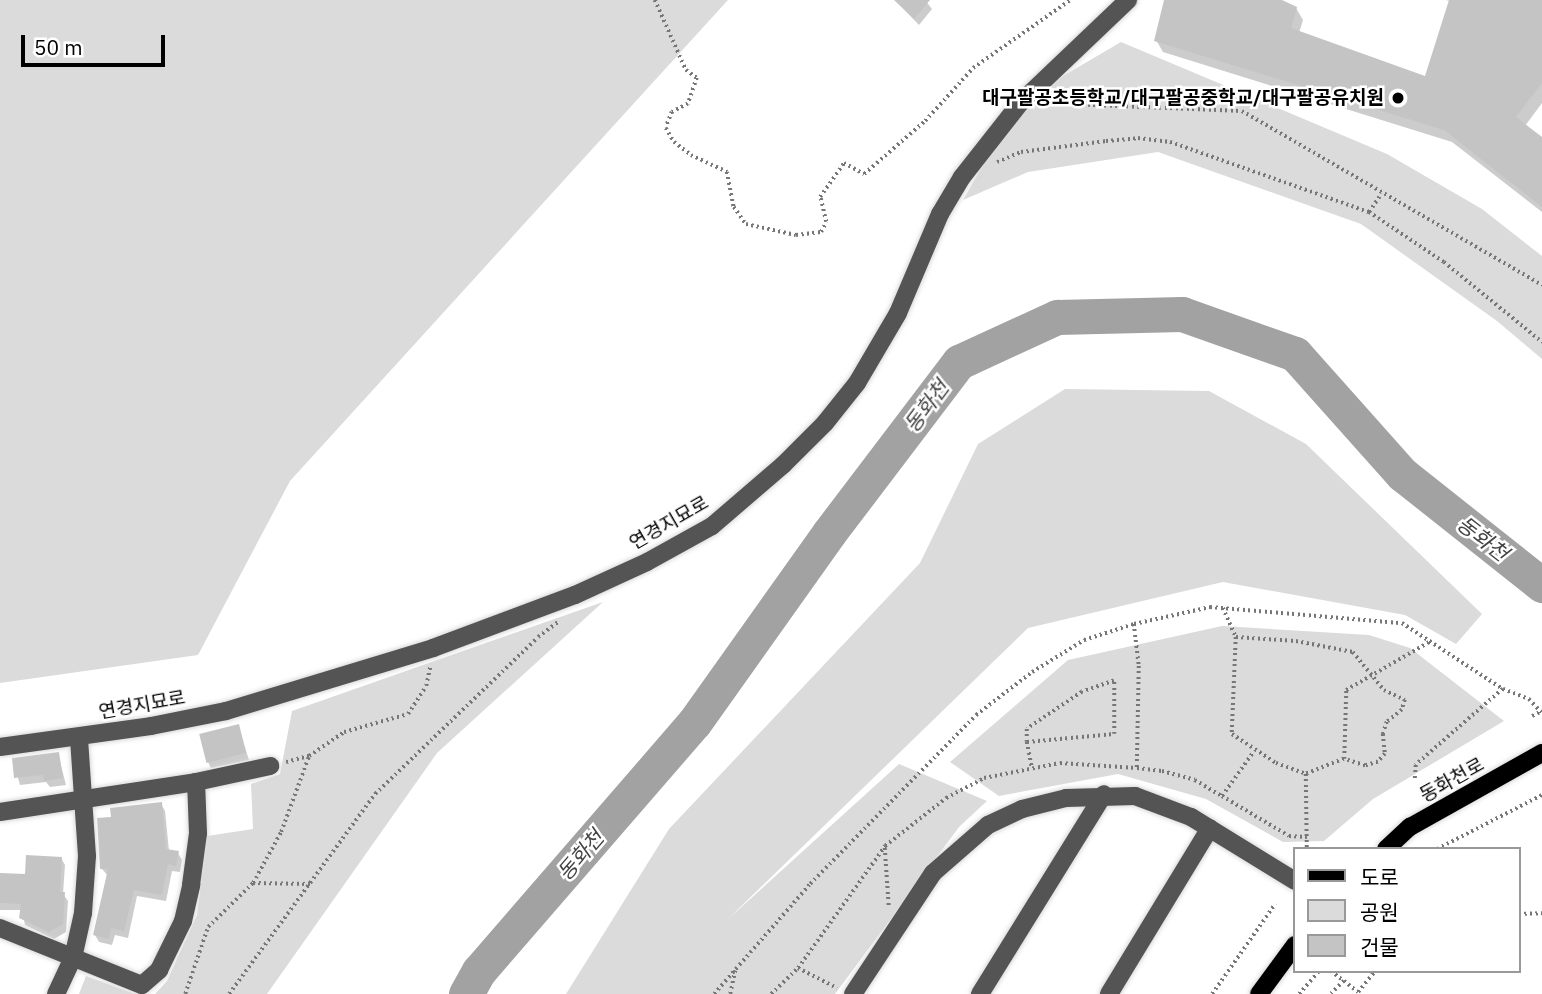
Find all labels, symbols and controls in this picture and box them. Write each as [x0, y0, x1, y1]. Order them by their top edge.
scale bar [24, 21, 168, 65]
text: 50 m [34, 33, 83, 61]
place label: 대구팔공초등학교/대구팔공중학교/대구팔공유치원 [982, 87, 1384, 109]
marker: 대구팔공초등학교/대구팔공중학교/대구팔공유치원 [1390, 90, 1406, 106]
water label: 동화천 [898, 375, 954, 437]
street label: 연경지묘로 [625, 491, 713, 555]
water label: 동화천 [1452, 510, 1514, 566]
street label: 연경지묘로 [97, 686, 187, 724]
street label: 동화천로 [1416, 753, 1488, 807]
water label: 동화천 [551, 825, 609, 885]
legend [1294, 847, 1521, 973]
text: 도로 [1360, 863, 1399, 891]
text: 공원 [1360, 898, 1399, 926]
text: 건물 [1360, 933, 1399, 961]

